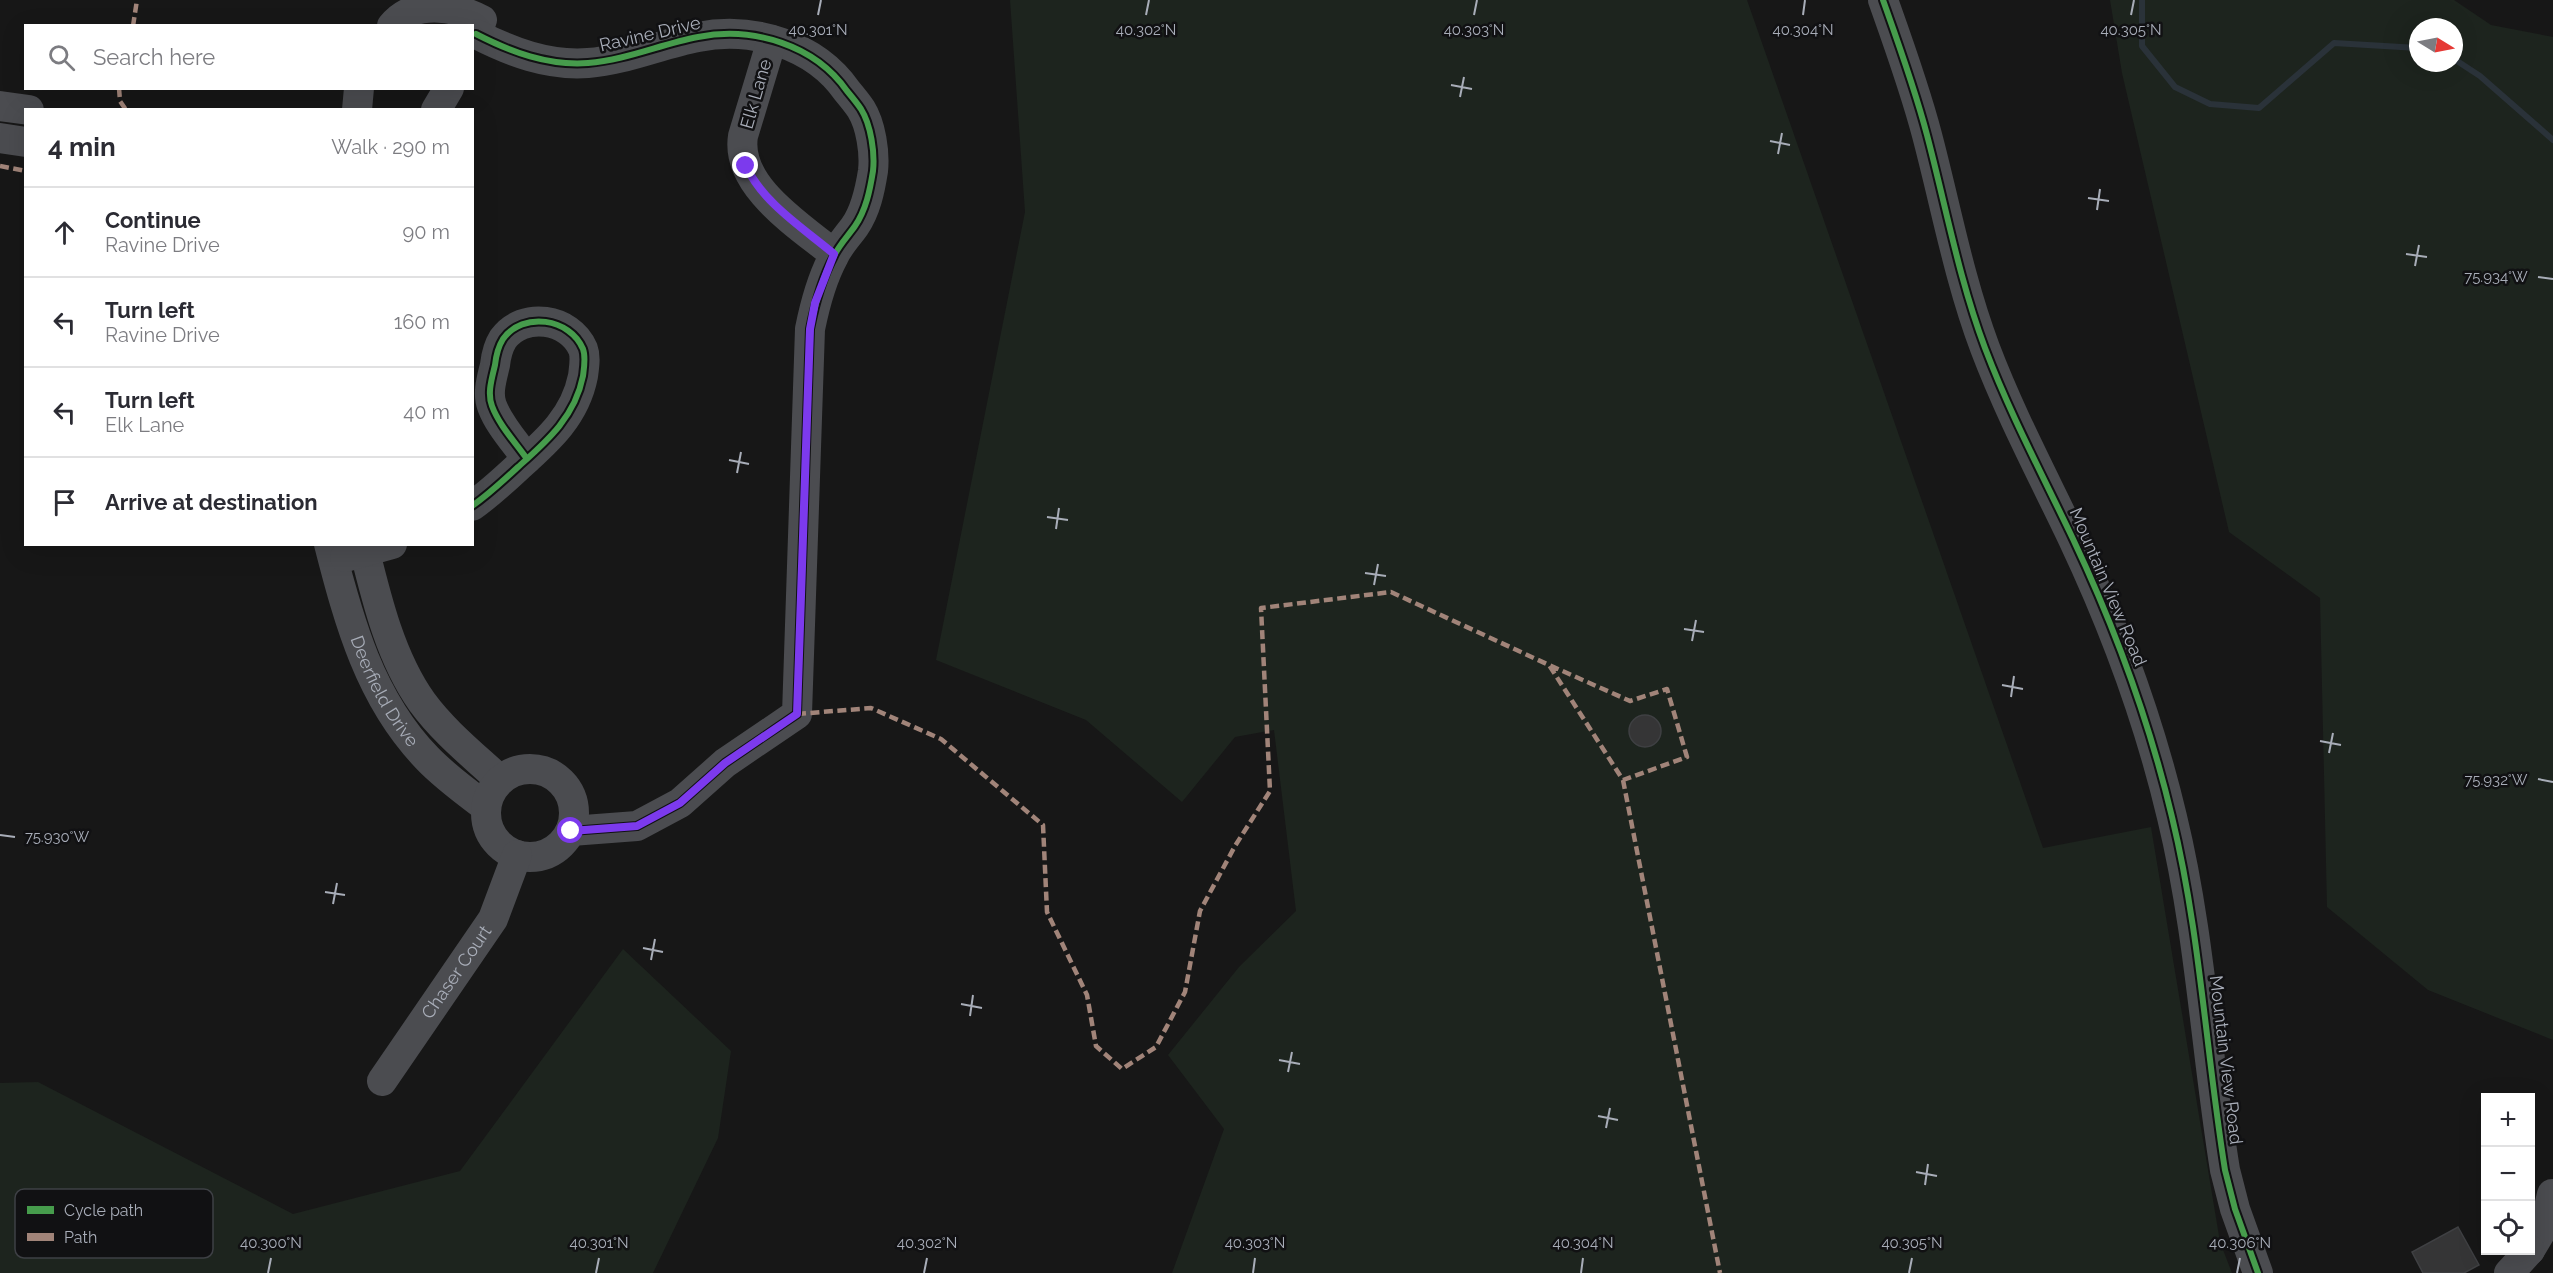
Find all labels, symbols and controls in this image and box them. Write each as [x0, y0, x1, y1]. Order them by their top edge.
street label: Ravine Drive [597, 12, 703, 55]
north arrow [2409, 18, 2463, 72]
text: 40.301°N [788, 21, 848, 39]
text: 40.302°N [1116, 21, 1176, 39]
text: 40.303°N [1444, 21, 1504, 39]
text: 40.304°N [1773, 21, 1833, 39]
text: 40.305°N [2100, 21, 2162, 39]
search box [24, 24, 474, 90]
icon: search [45, 41, 78, 74]
text: Search here [93, 44, 215, 70]
street label: Elk Lane [736, 56, 776, 131]
text: 4 min [48, 132, 116, 162]
text: Walk · 290 m [331, 135, 450, 159]
route end [732, 152, 758, 178]
text: Continue [105, 207, 201, 233]
icon: ahead [48, 216, 81, 249]
text: 90 m [403, 220, 450, 244]
text: Ravine Drive [105, 233, 220, 257]
text: 75.934°W [2464, 268, 2528, 286]
text: Turn left [105, 297, 195, 323]
icon: left [48, 306, 81, 339]
text: 160 m [394, 310, 450, 334]
text: Ravine Drive [105, 323, 220, 347]
text: Turn left [105, 387, 195, 413]
icon: left [48, 396, 81, 429]
text: 40 m [403, 400, 450, 424]
text: Elk Lane [105, 413, 184, 437]
icon: arrive [48, 486, 81, 519]
text: Arrive at destination [105, 489, 318, 515]
street label: Mountain View Road [2066, 504, 2151, 669]
street label: Deerfield Drive [346, 633, 423, 751]
text: 75.932°W [2465, 771, 2528, 789]
route start [557, 817, 583, 843]
text: 75.930°W [25, 828, 89, 846]
street label: Chaser Court [417, 921, 496, 1023]
street label: Mountain View Road [2206, 974, 2247, 1146]
map controls [2481, 1093, 2535, 1255]
button: + [2481, 1093, 2535, 1147]
button: − [2481, 1147, 2535, 1201]
legend [15, 1189, 213, 1258]
text: Cycle path [64, 1201, 143, 1220]
button: locate [2481, 1201, 2535, 1255]
text: Path [64, 1228, 97, 1247]
text: 40.300°N [240, 1234, 302, 1252]
text: 40.301°N [569, 1234, 629, 1252]
text: 40.302°N [897, 1234, 957, 1252]
text: 40.303°N [1225, 1234, 1285, 1252]
text: 40.304°N [1553, 1234, 1613, 1252]
text: 40.305°N [1881, 1234, 1943, 1252]
text: 40.306°N [2209, 1234, 2271, 1252]

